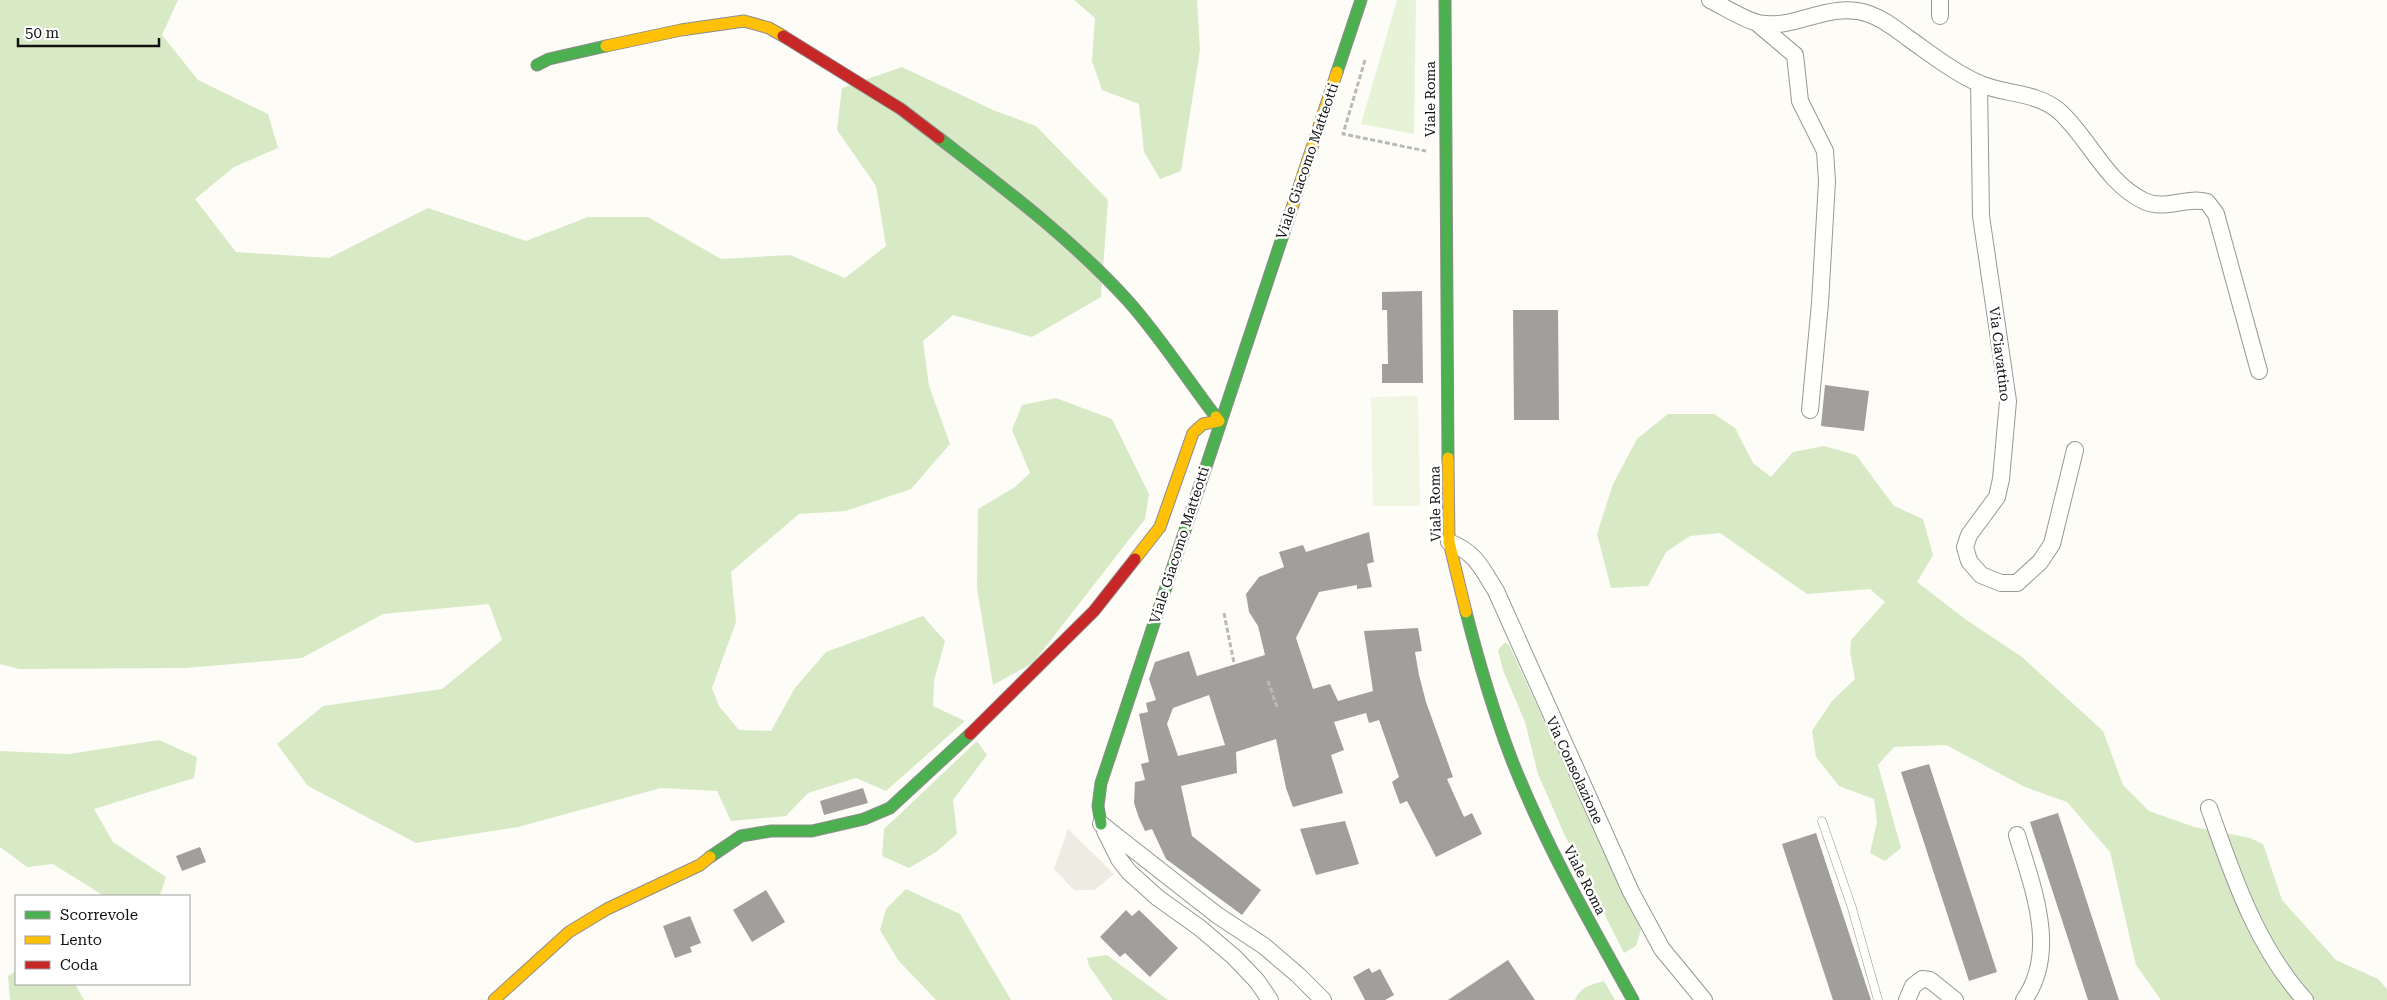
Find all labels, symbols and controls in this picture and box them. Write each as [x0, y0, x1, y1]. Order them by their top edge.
scale bar [18, 15, 159, 47]
text: 50 m [25, 24, 60, 42]
street label: Viale Roma [1422, 61, 1438, 137]
street label: Viale Giacomo Matteotti [1273, 80, 1341, 241]
street label: Via Ciavattino [1986, 306, 2014, 402]
street label: Viale Giacomo Matteotti [1146, 464, 1212, 625]
street label: Viale Roma [1426, 466, 1444, 542]
street label: Via Consolazione [1543, 714, 1607, 826]
street label: Viale Roma [1561, 843, 1610, 918]
legend [15, 895, 190, 985]
text: Scorrevole [60, 906, 138, 924]
text: Lento [60, 931, 102, 949]
text: Coda [60, 956, 98, 974]

